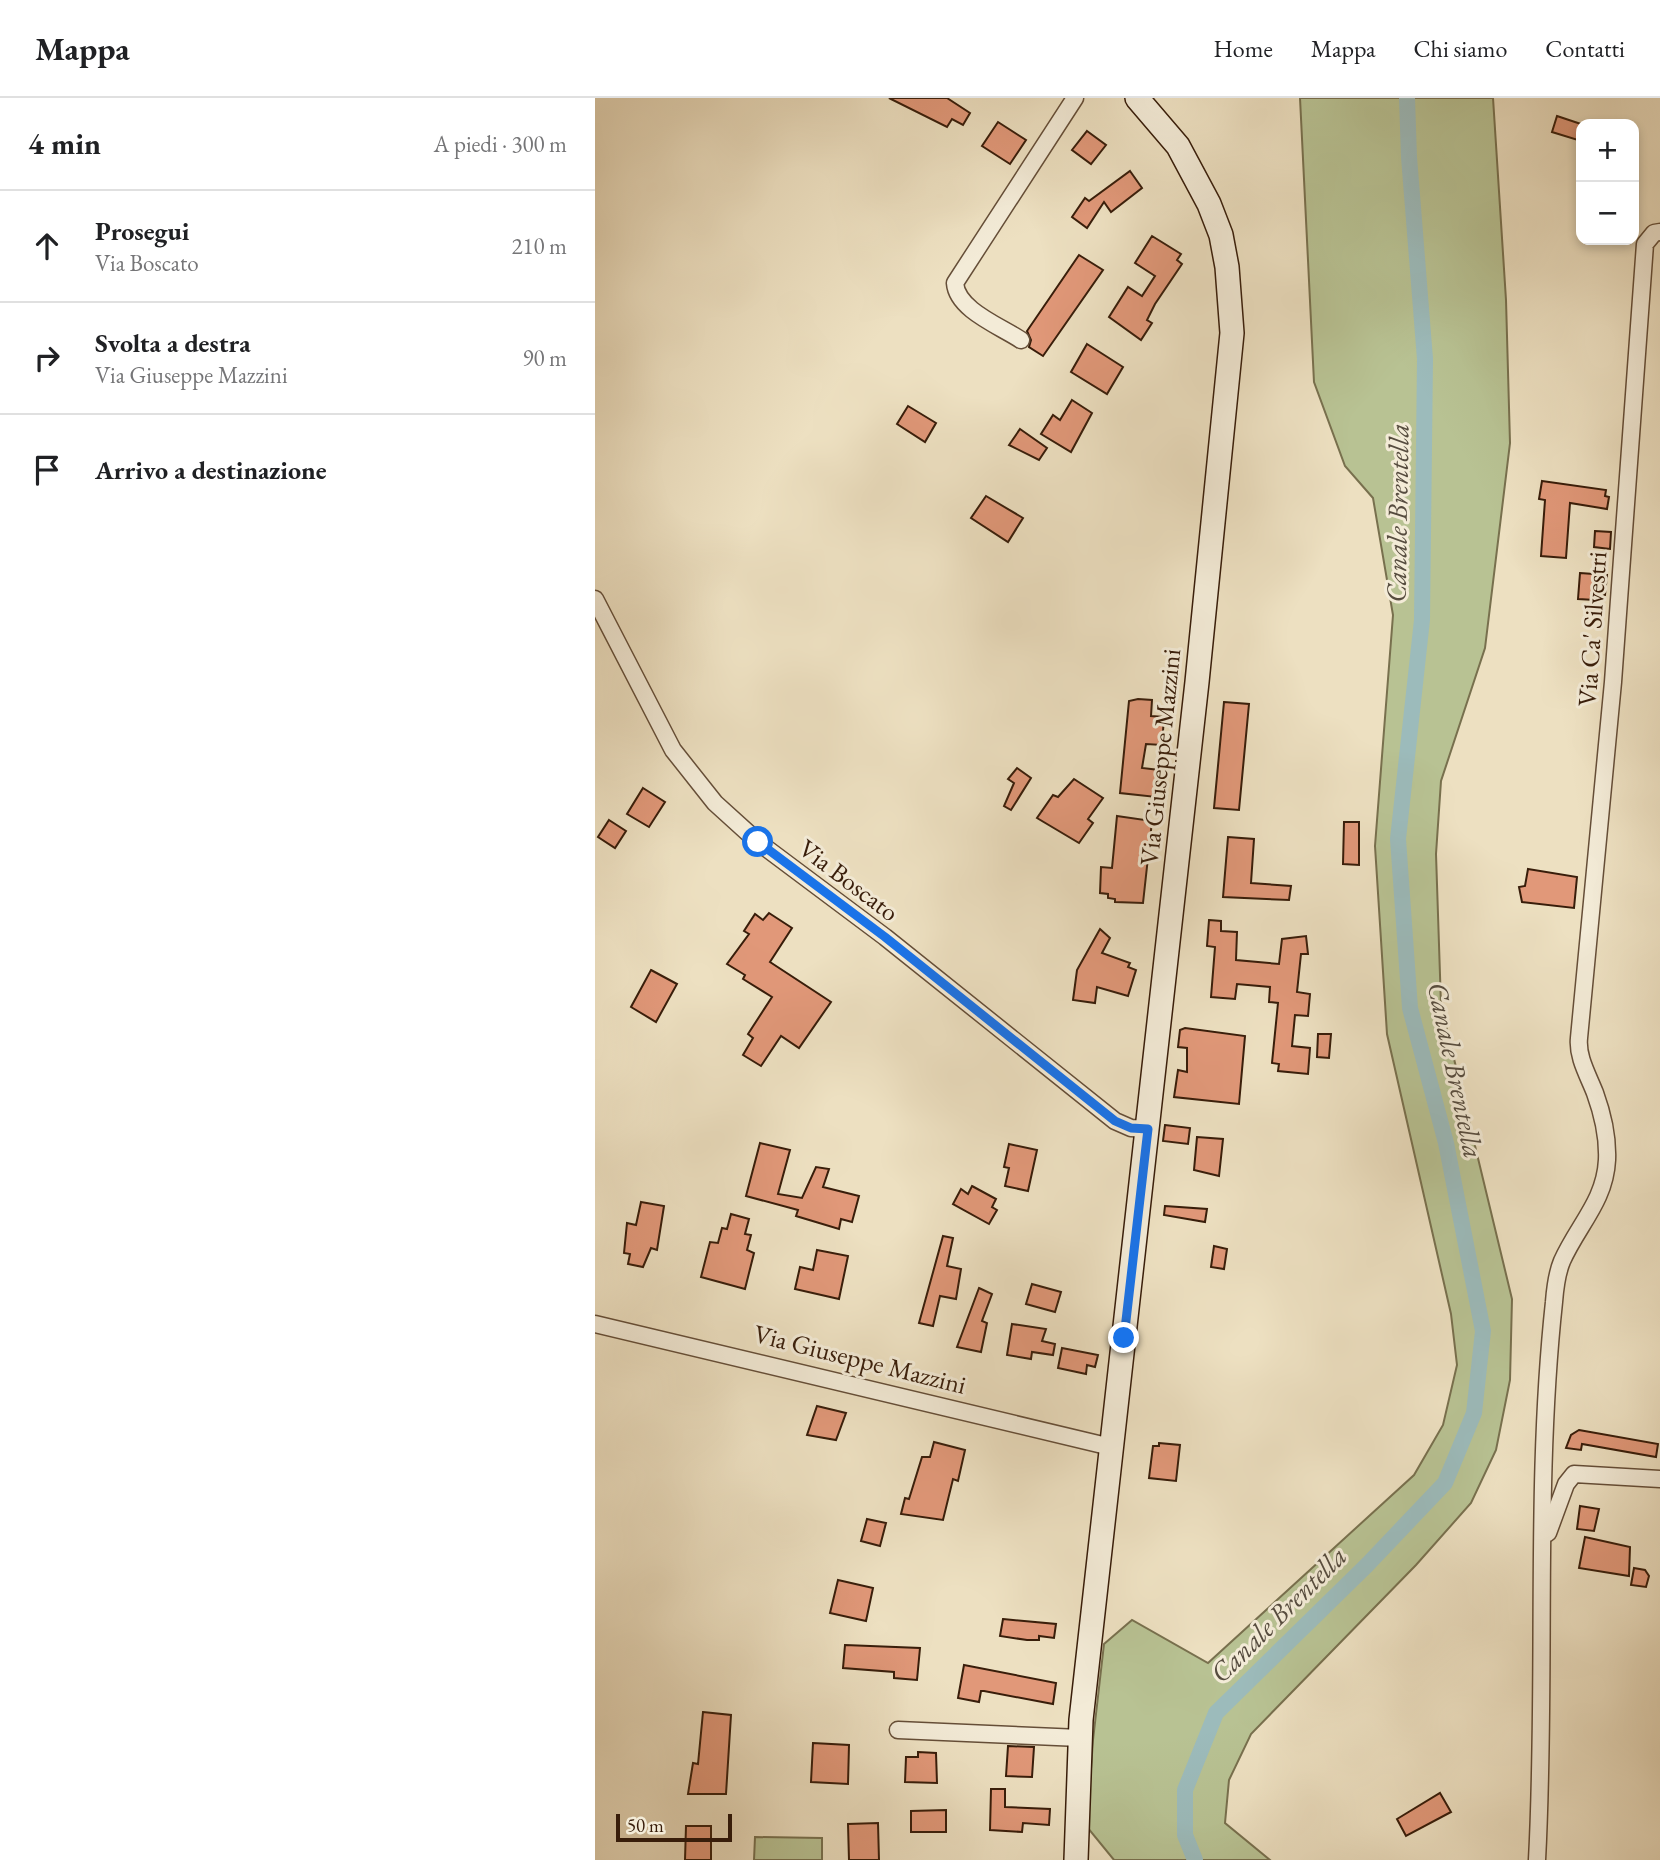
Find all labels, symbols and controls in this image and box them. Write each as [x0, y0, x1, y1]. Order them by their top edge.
text: Mappa [35, 27, 130, 70]
text: Home [1213, 33, 1273, 64]
text: Mappa [1311, 33, 1376, 64]
text: Chi siamo [1414, 33, 1507, 64]
text: Contatti [1545, 33, 1625, 64]
map controls [1576, 119, 1639, 245]
button: + [1576, 119, 1639, 182]
text: 4 min [28, 124, 101, 163]
text: A piedi · 300 m [433, 129, 567, 159]
button: − [1576, 182, 1639, 245]
text: Prosegui [95, 214, 190, 248]
icon: ahead [28, 227, 66, 265]
text: 210 m [511, 231, 567, 261]
text: Via Boscato [95, 248, 199, 278]
text: Svolta a destra [95, 326, 251, 360]
icon: right [28, 339, 66, 377]
text: 90 m [522, 343, 567, 373]
text: Via Giuseppe Mazzini [95, 360, 288, 390]
water label: Canale Brentella [1377, 423, 1417, 603]
icon: arrive [28, 451, 66, 489]
text: Arrivo a destinazione [95, 453, 327, 487]
street label: Via Ca' Silvestri [1570, 550, 1614, 708]
street label: Via Giuseppe Mazzini [1132, 647, 1188, 867]
route start [742, 826, 773, 857]
street label: Via Boscato [792, 831, 906, 929]
water label: Canale Brentella [1420, 979, 1492, 1161]
street label: Via Giuseppe Mazzini [750, 1316, 970, 1402]
route end [1108, 1322, 1139, 1353]
water label: Canale Brentella [1202, 1538, 1354, 1690]
scale bar [616, 1811, 731, 1843]
text: 50 m [627, 1813, 664, 1838]

